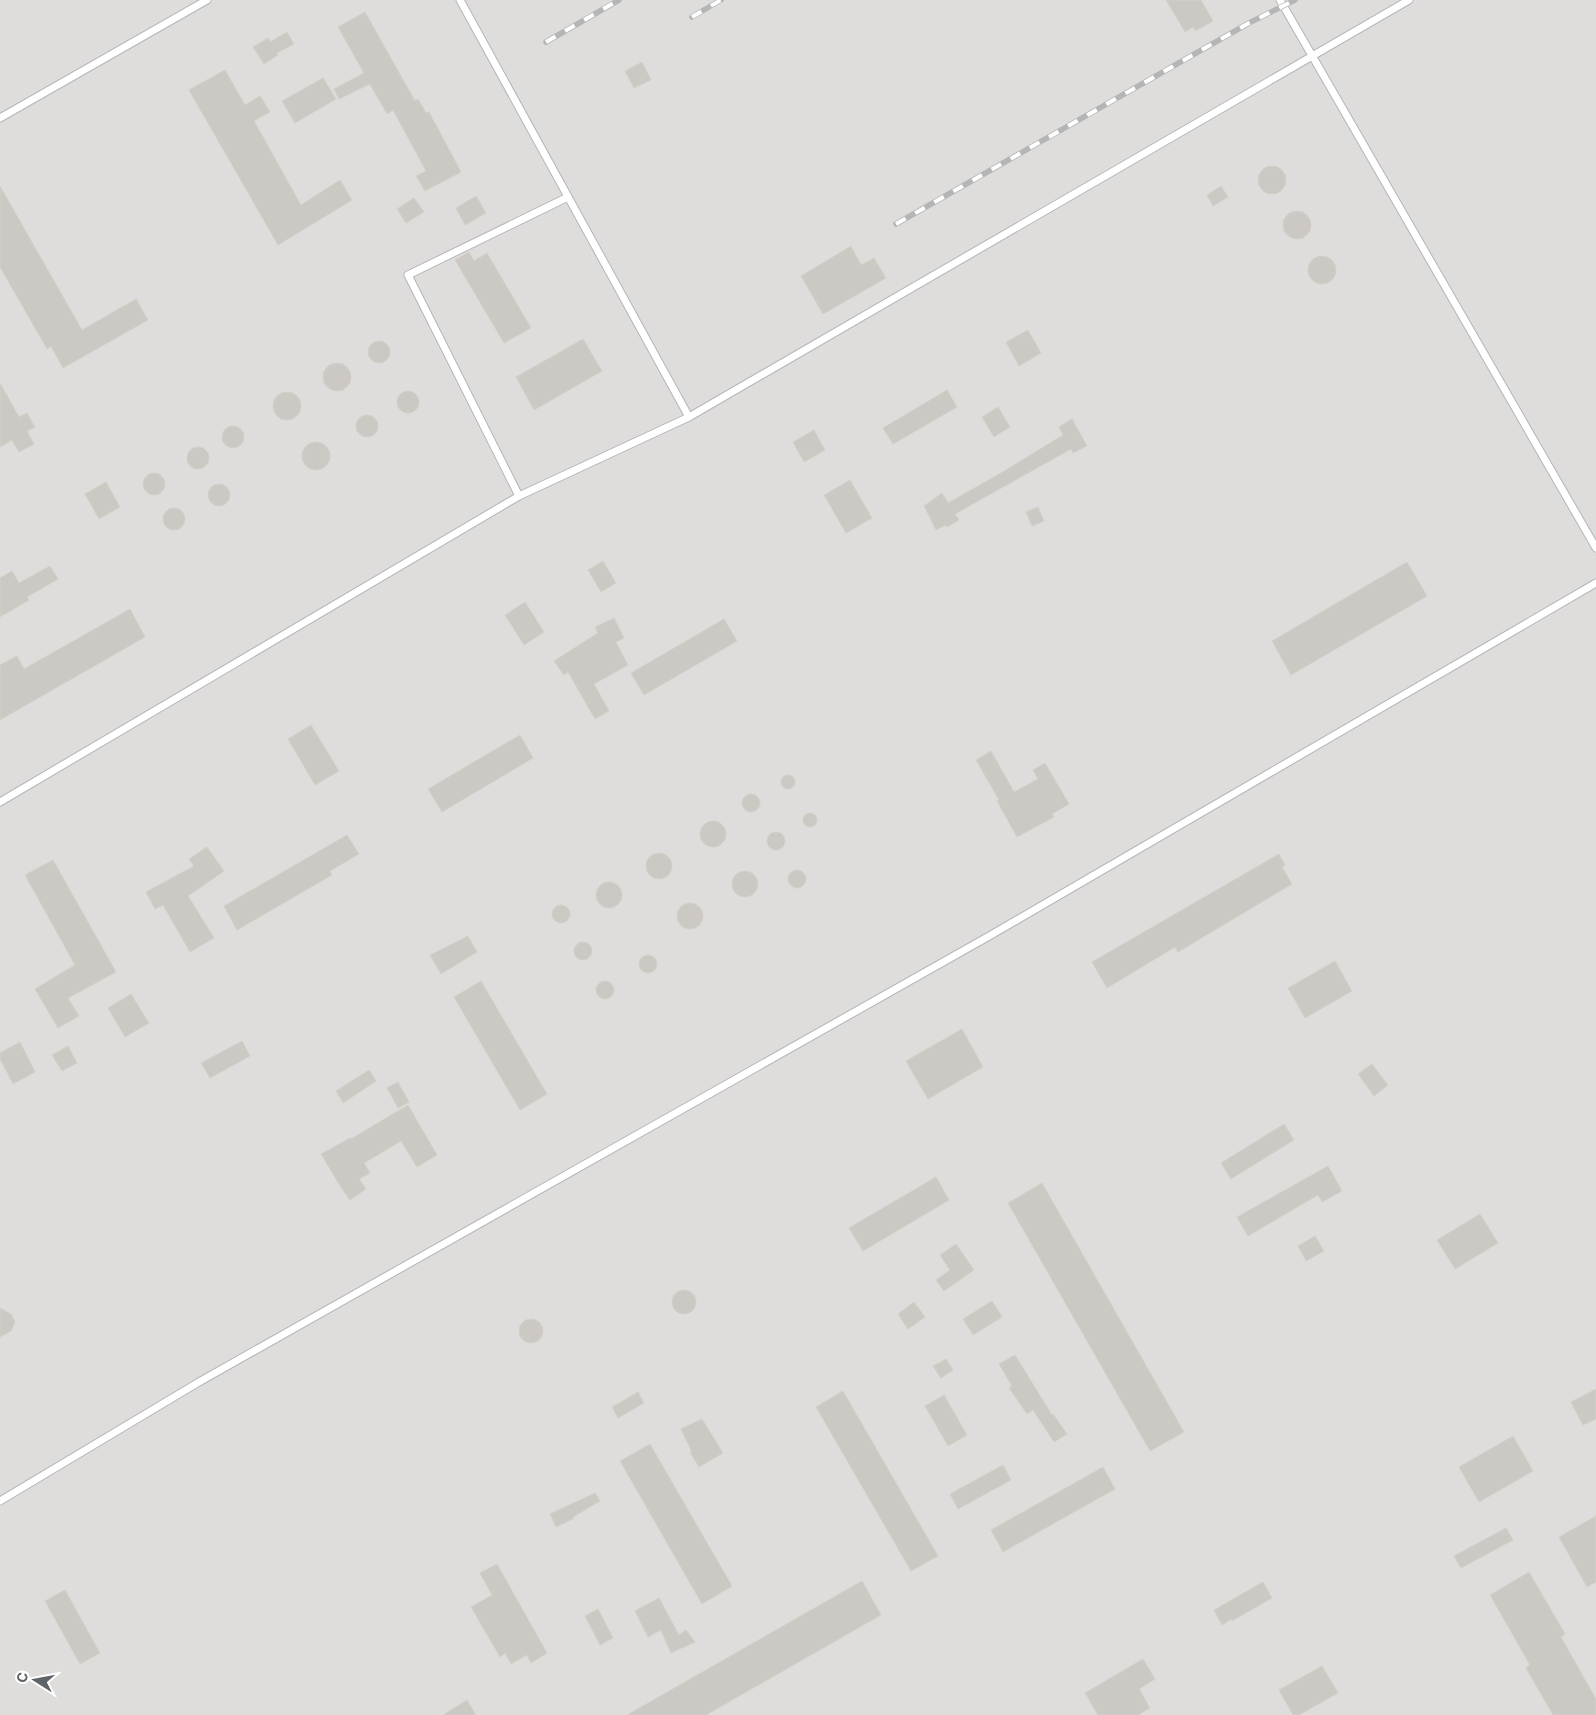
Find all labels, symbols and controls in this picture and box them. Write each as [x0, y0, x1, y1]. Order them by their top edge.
north arrow [10, 1655, 60, 1705]
text: С [12, 1671, 31, 1684]

